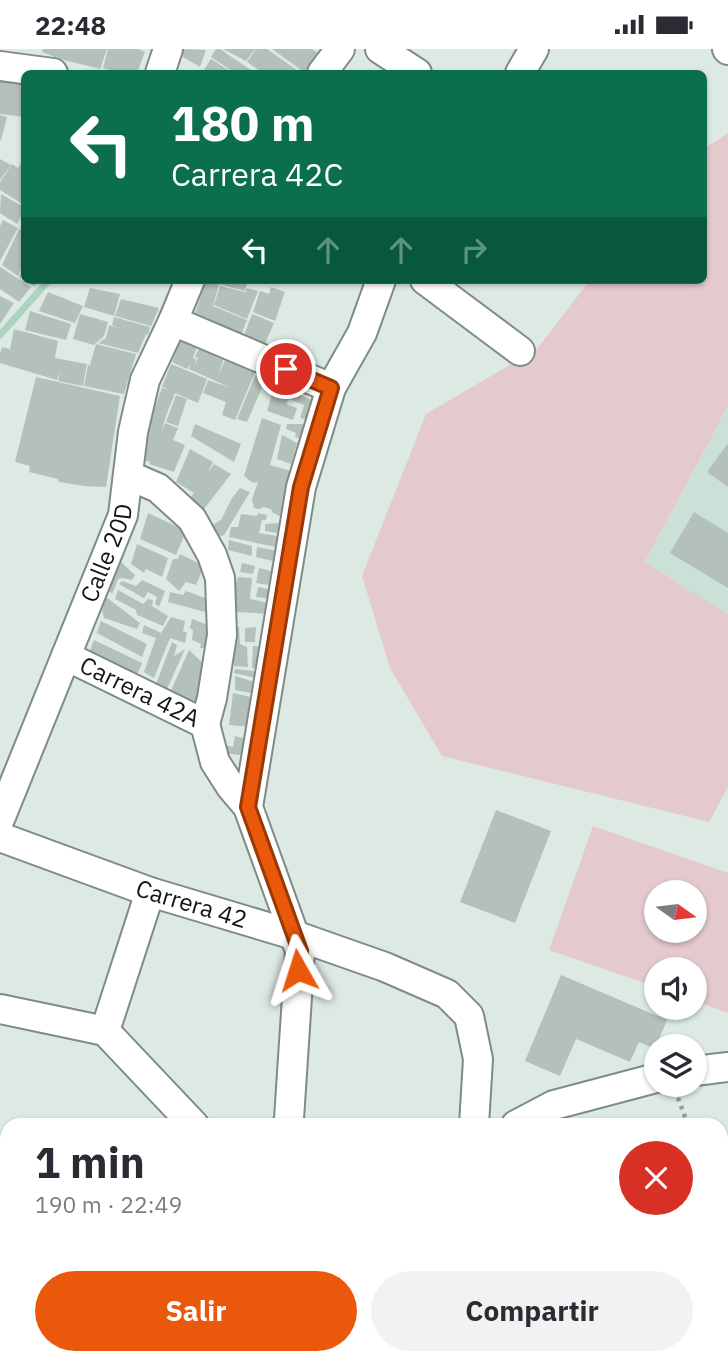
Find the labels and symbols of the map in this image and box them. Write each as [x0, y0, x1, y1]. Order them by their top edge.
pin [256, 339, 316, 399]
street label: Calle 20D [72, 502, 139, 607]
street label: Carrera 42A [75, 648, 205, 734]
street label: Carrera 42 [132, 871, 251, 935]
north arrow [644, 880, 707, 943]
position arrow [261, 933, 335, 1007]

